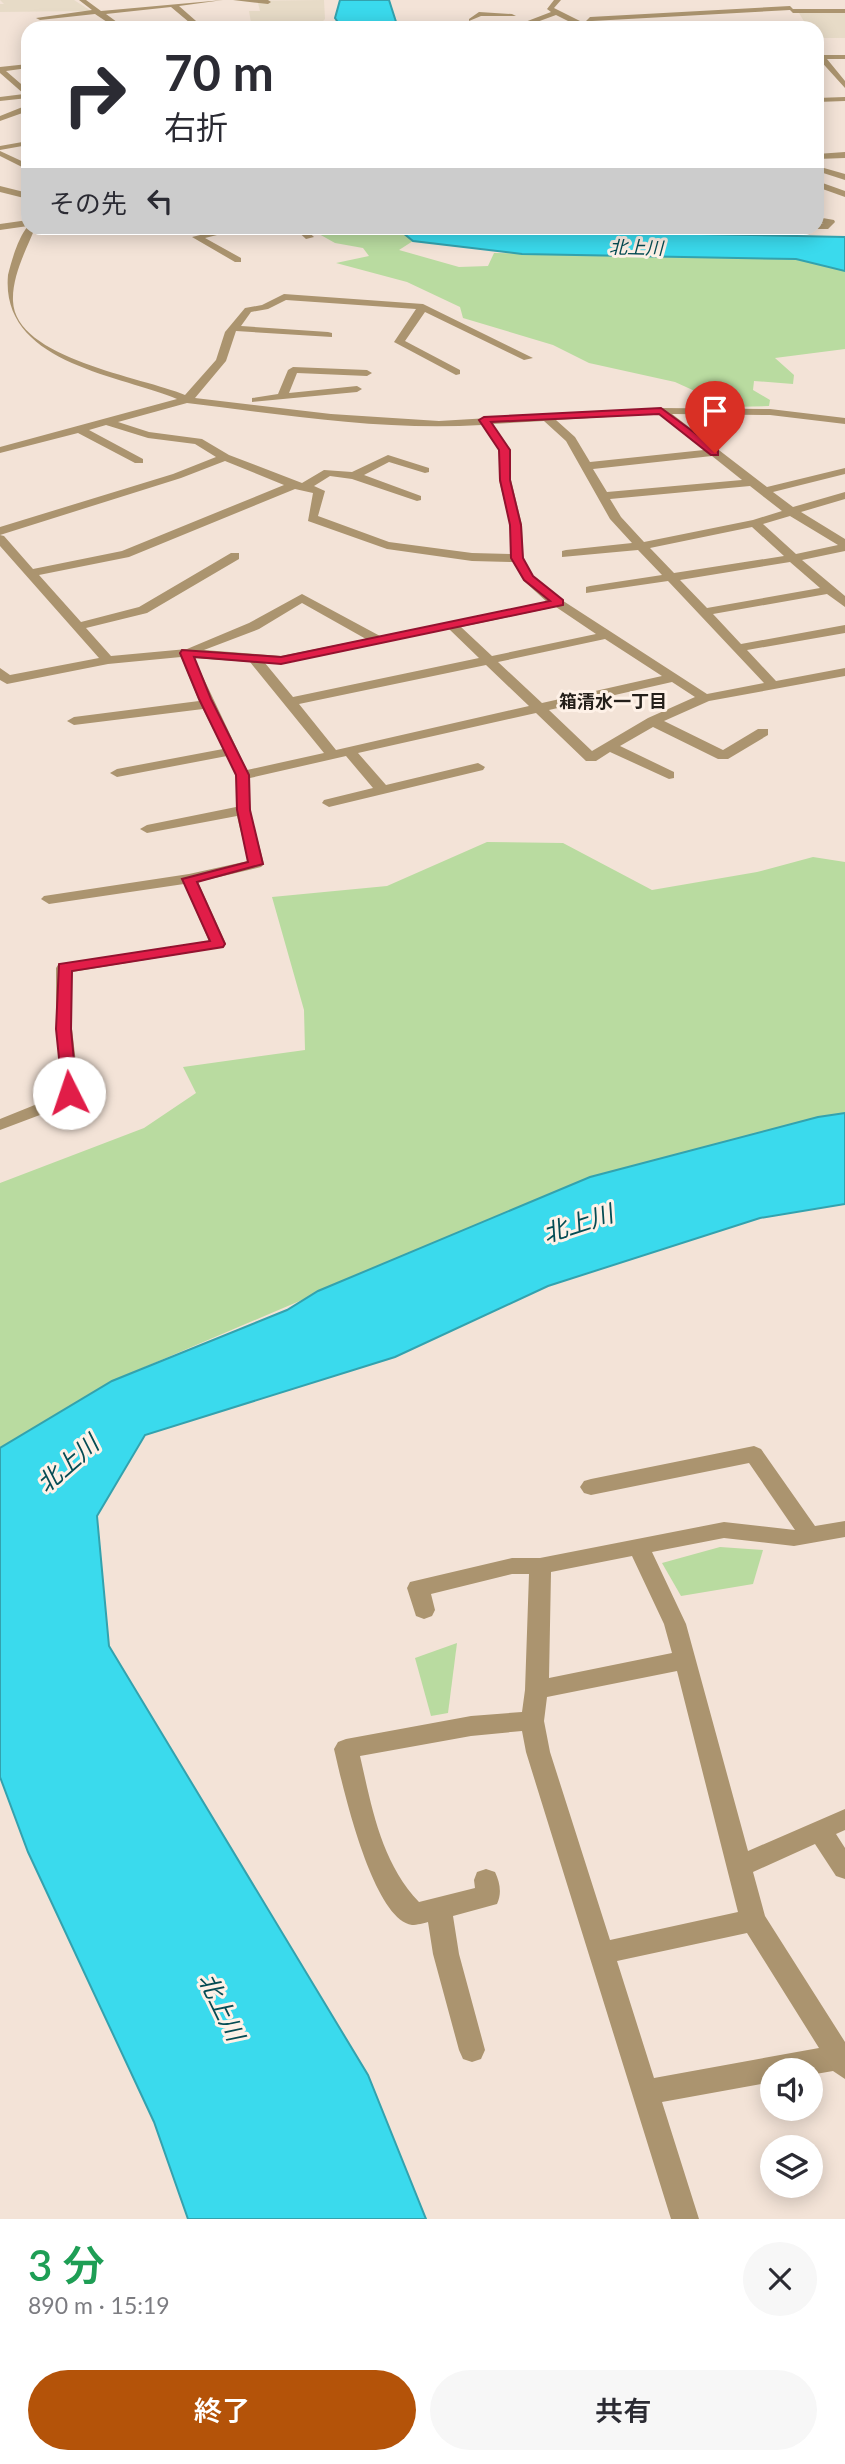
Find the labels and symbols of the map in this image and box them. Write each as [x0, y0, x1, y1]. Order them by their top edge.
water label: 北上川 [609, 236, 665, 259]
pin [685, 381, 745, 453]
district label: 箱清水一丁目 [559, 690, 667, 712]
position arrow [32, 1056, 106, 1130]
water label: 北上川 [539, 1197, 619, 1247]
water label: 北上川 [30, 1426, 106, 1497]
water label: 北上川 [194, 1968, 252, 2048]

